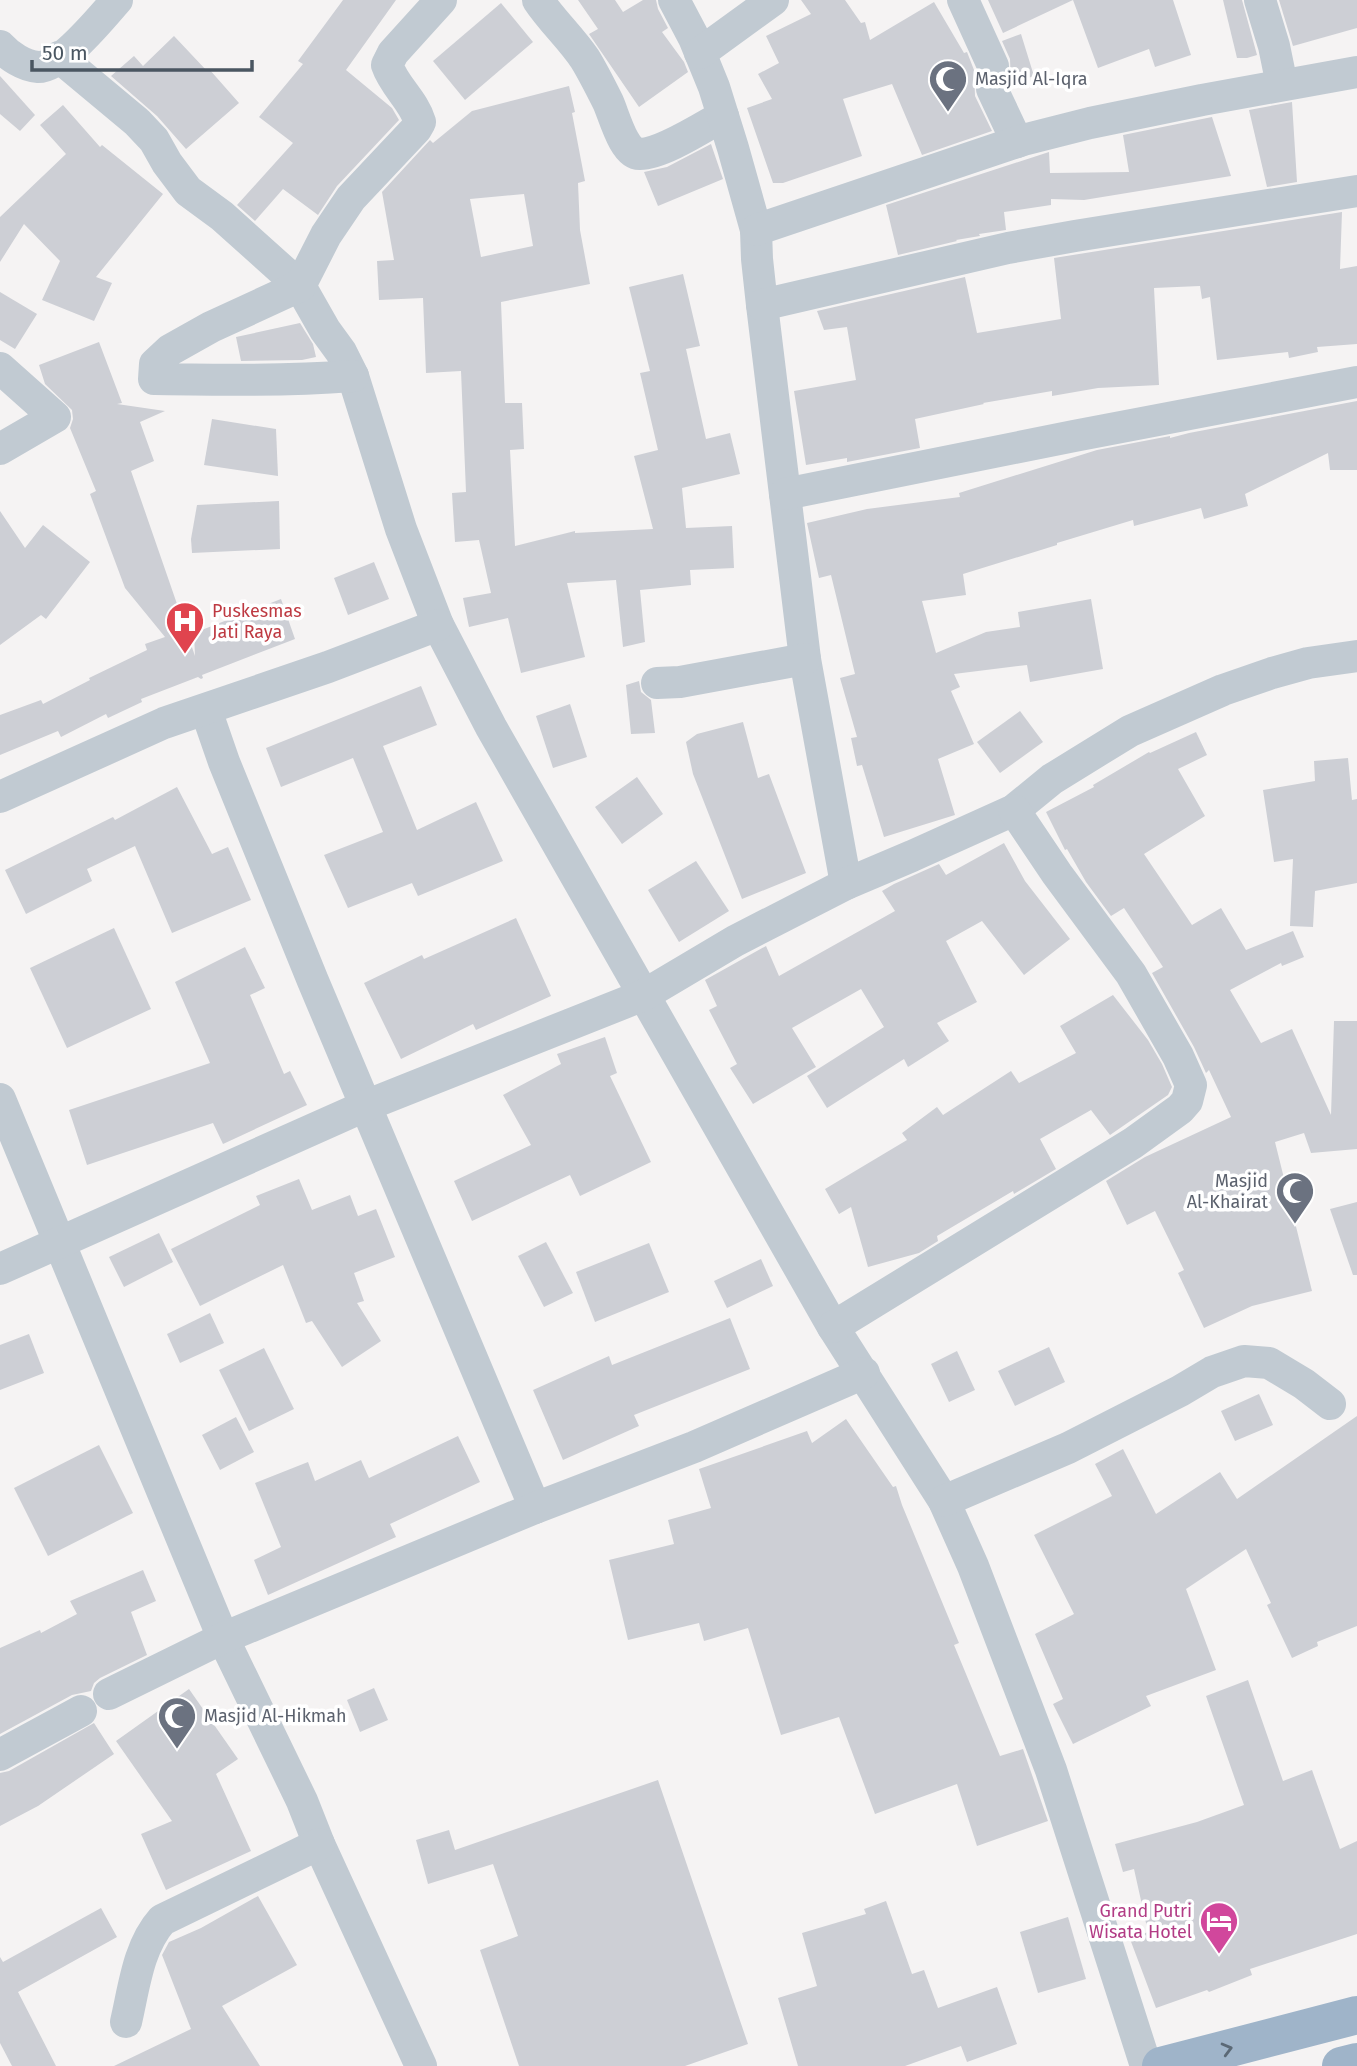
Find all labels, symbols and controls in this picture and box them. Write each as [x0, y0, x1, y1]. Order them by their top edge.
scale bar [32, 28, 252, 72]
text: 50 m [42, 40, 88, 66]
mosque icon: Masjid Al-Iqra [927, 58, 969, 113]
place label: Masjid Al-Iqra [975, 68, 1088, 90]
hospital icon: Puskesmas Jati Raya [164, 600, 206, 655]
place label: Puskesmas Jati Raya [212, 600, 302, 643]
place label: Masjid Al-Khairat [1187, 1170, 1268, 1213]
mosque icon: Masjid Al-Khairat [1274, 1170, 1316, 1225]
mosque icon: Masjid Al-Hikmah [156, 1695, 198, 1750]
place label: Masjid Al-Hikmah [204, 1705, 347, 1727]
place label: Grand Putri Wisata Hotel [1089, 1900, 1192, 1943]
hotel icon: Grand Putri Wisata Hotel [1198, 1900, 1240, 1955]
one-way arrow [1221, 2043, 1233, 2057]

